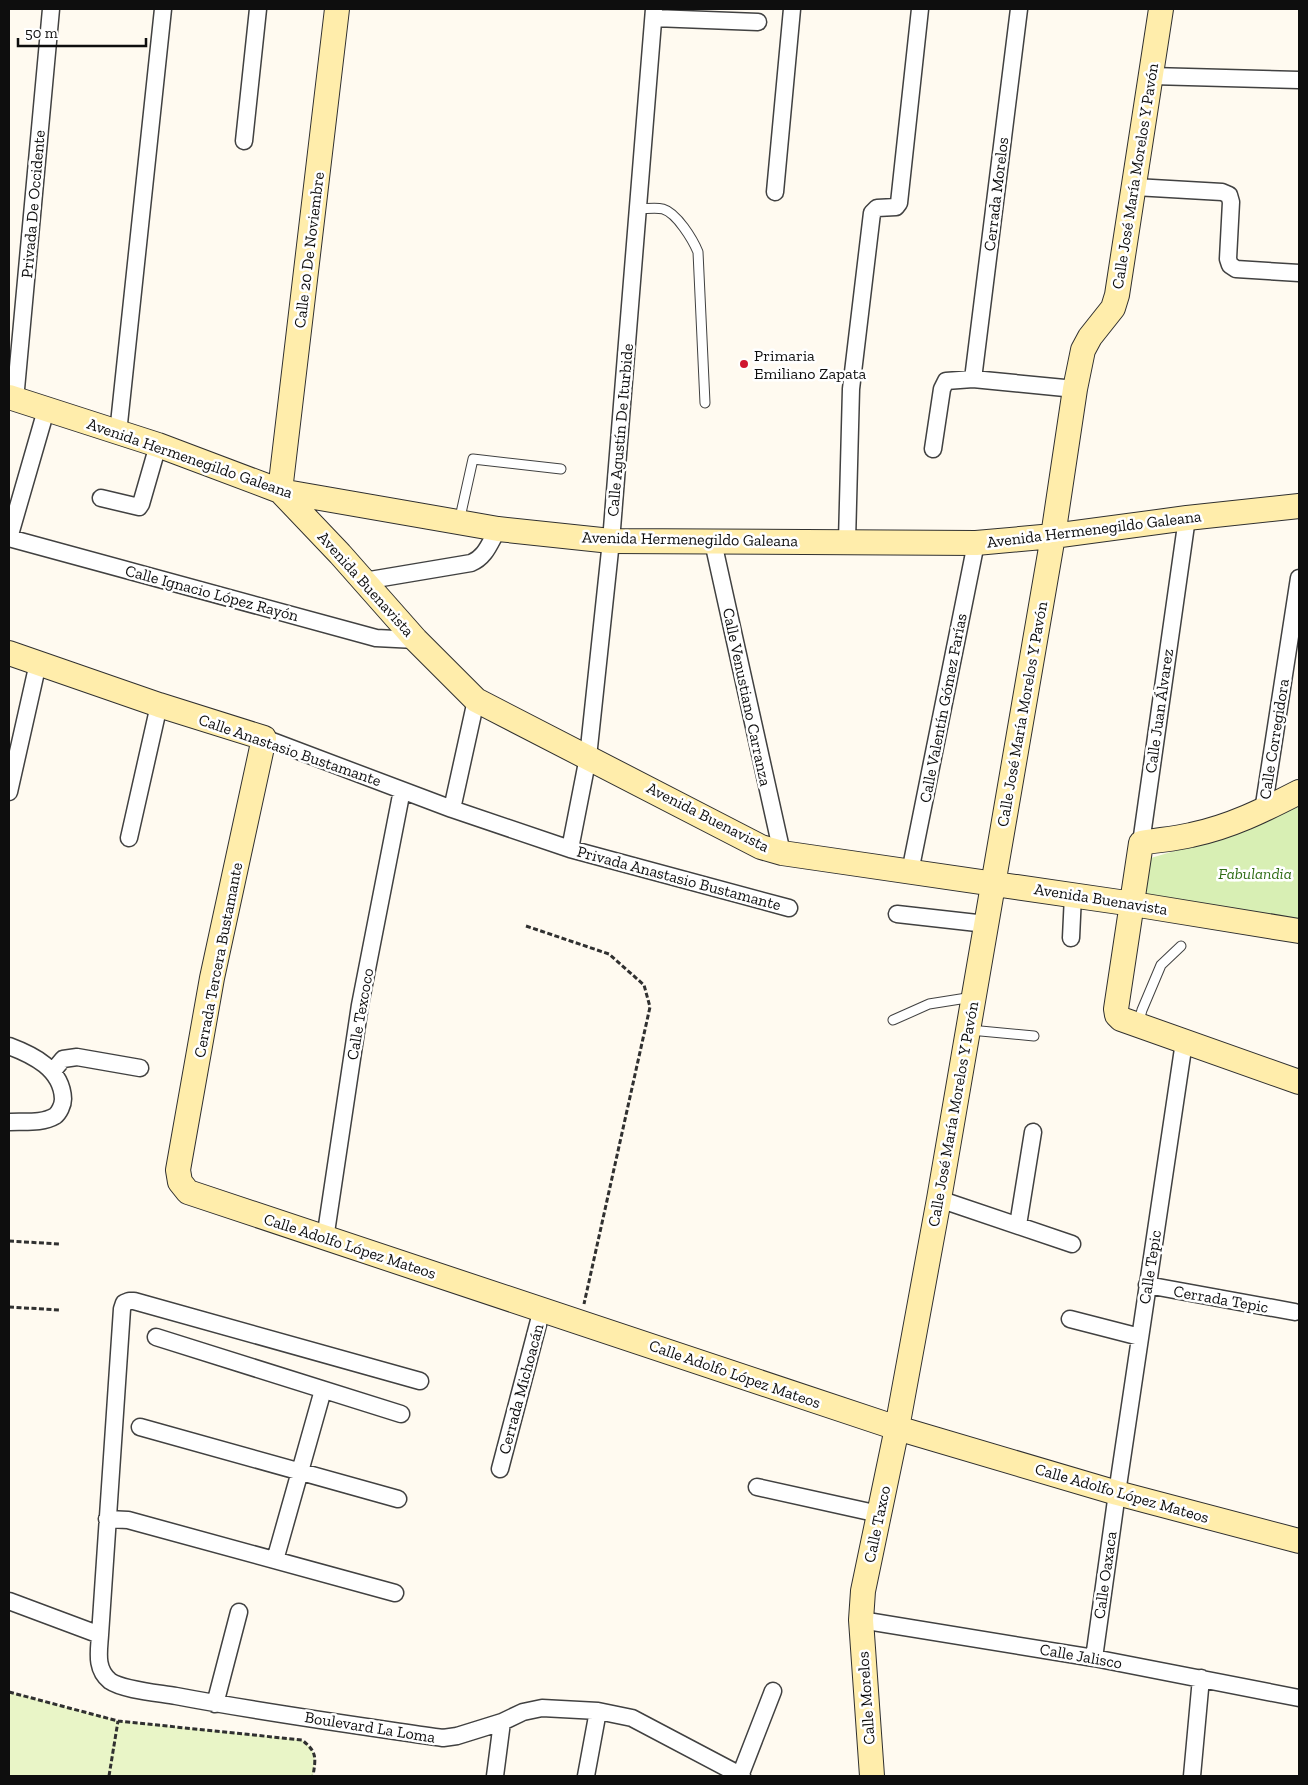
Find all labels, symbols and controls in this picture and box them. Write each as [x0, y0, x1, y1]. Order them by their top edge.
scale bar [18, 15, 145, 47]
text: 50 m [25, 24, 58, 42]
street label: Calle José María Morelos Y Pavón [1108, 61, 1162, 290]
street label: Privada De Occidente [17, 129, 49, 279]
street label: Cerrada Morelos [980, 136, 1012, 252]
street label: Calle 20 De Noviembre [290, 171, 328, 329]
street label: Calle Agustín De Iturbide [603, 343, 637, 517]
place label: Primaria Emiliano Zapata [754, 346, 867, 383]
marker: Primaria Emiliano Zapata [738, 358, 750, 370]
street label: Avenida Hermenegildo Galeana [85, 414, 296, 502]
street label: Avenida Hermenegildo Galeana [986, 506, 1203, 552]
street label: Avenida Buenavista [314, 528, 418, 641]
street label: Avenida Hermenegildo Galeana [582, 528, 798, 550]
street label: Calle Ignacio López Rayón [123, 561, 302, 626]
street label: Calle José María Morelos Y Pavón [993, 599, 1051, 828]
street label: Calle Venustiano Carranza [719, 606, 775, 788]
street label: Calle Valentín Gómez Farías [915, 612, 971, 804]
street label: Calle Juan Álvarez [1141, 648, 1177, 774]
street label: Calle Corregidora [1255, 677, 1293, 801]
street label: Calle Anastasio Bustamante [196, 710, 384, 790]
street label: Avenida Buenavista [644, 778, 773, 856]
street label: Privada Anastasio Bustamante [575, 842, 783, 914]
street label: Cerrada Tercera Bustamante [190, 861, 246, 1059]
park label: Fabulandia [1218, 864, 1292, 883]
street label: Avenida Buenavista [1033, 879, 1169, 919]
street label: Calle Texcoco [343, 967, 377, 1061]
street label: Calle José María Morelos Y Pavón [924, 999, 982, 1228]
street label: Calle Adolfo López Mateos [261, 1209, 439, 1283]
street label: Calle Tepic [1135, 1229, 1165, 1305]
street label: Cerrada Tepic [1172, 1281, 1270, 1317]
street label: Cerrada Michoacán [494, 1321, 548, 1456]
street label: Calle Adolfo López Mateos [647, 1336, 823, 1412]
street label: Calle Adolfo López Mateos [1033, 1459, 1211, 1527]
street label: Calle Taxco [860, 1484, 894, 1564]
street label: Calle Oaxaca [1089, 1530, 1121, 1620]
street label: Calle Jalisco [1038, 1639, 1124, 1673]
street label: Calle Morelos [853, 1651, 879, 1745]
street label: Boulevard La Loma [303, 1707, 437, 1747]

